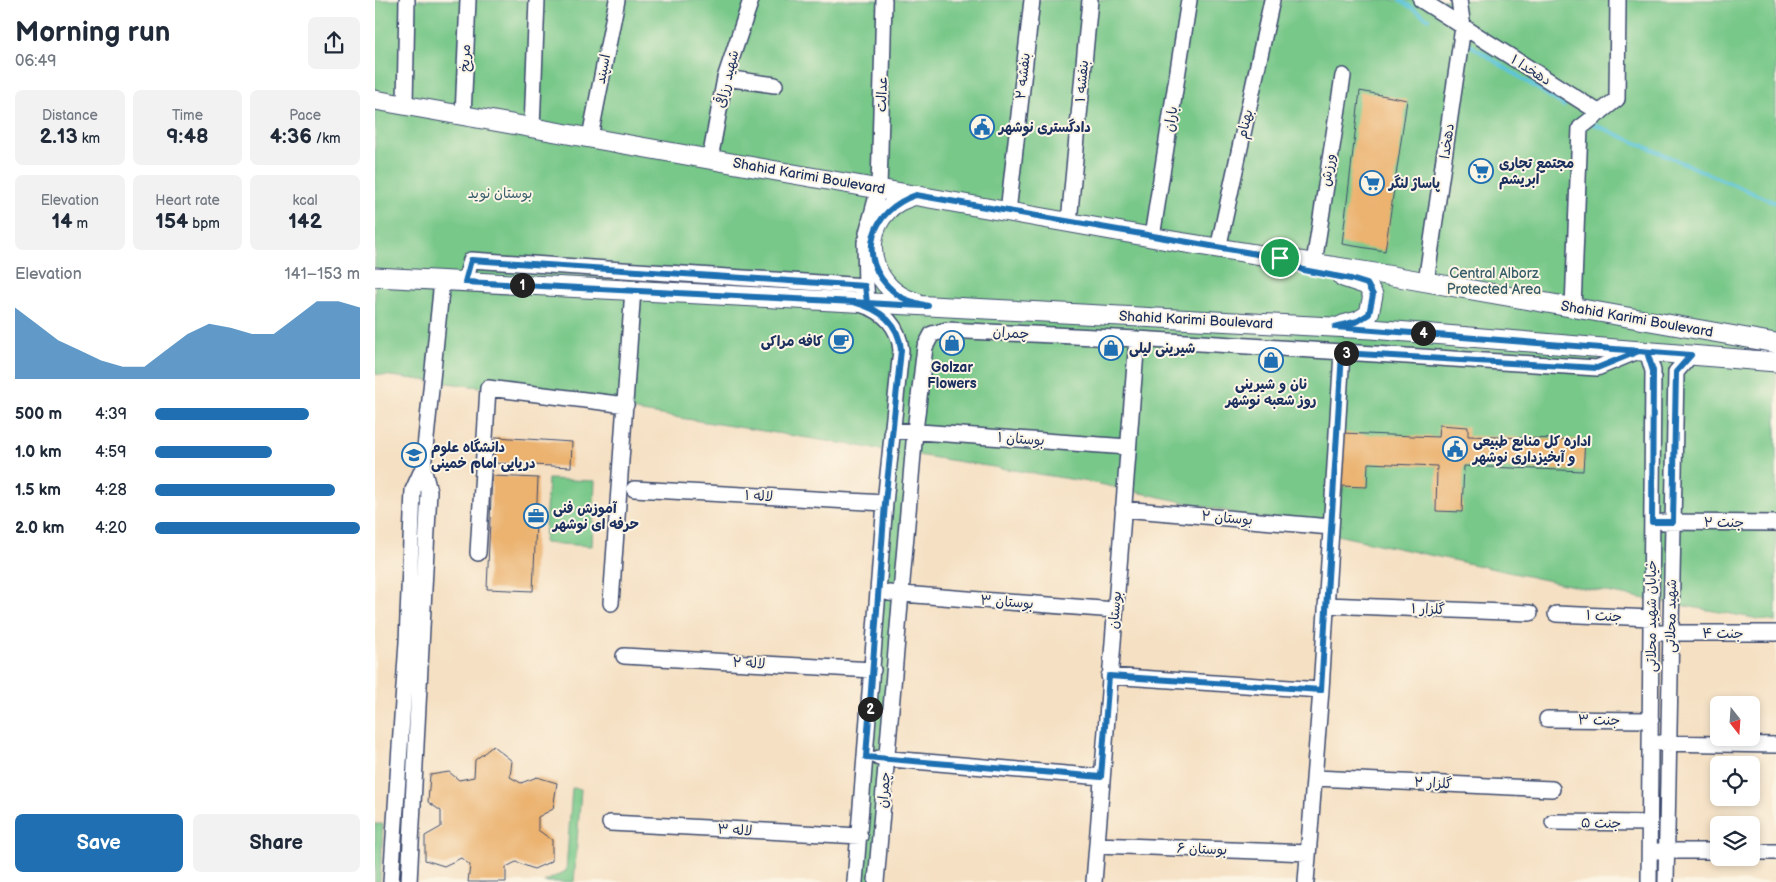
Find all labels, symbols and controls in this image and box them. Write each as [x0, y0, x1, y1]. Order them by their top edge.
text: Morning run [15, 16, 170, 49]
button: share [308, 17, 360, 69]
street label: مریخ [456, 44, 475, 72]
street label: شهید رزاقی [712, 48, 742, 110]
street label: دهخدا ۱ [1508, 51, 1554, 89]
text: 06:49 [15, 52, 56, 71]
street label: بنفشه ۲ [1012, 52, 1034, 100]
street label: اسپند [592, 53, 615, 86]
street label: بنفشه ۱ [1072, 59, 1092, 103]
street label: عدالت [873, 76, 891, 112]
street label: باران [1161, 105, 1181, 133]
text: Distance [42, 107, 98, 124]
text: Time [172, 107, 203, 124]
text: Pace [289, 107, 321, 124]
street label: بهنام [1234, 108, 1258, 141]
public building icon: دادگستری نوشهر [969, 114, 995, 140]
place label: دادگستری نوشهر [997, 118, 1091, 137]
street label: دهخدا [1436, 122, 1458, 160]
text: 2.13 [40, 124, 78, 149]
text: 9:48 [166, 124, 209, 149]
text: 4:36 [270, 124, 312, 149]
text: km [78, 130, 100, 147]
text: /km [312, 130, 341, 147]
street label: ورزش [1317, 152, 1339, 188]
street label: Shahid Karimi Boulevard [731, 154, 887, 198]
place label: مجتمع تجاری ابریشم [1499, 155, 1574, 190]
supermarket icon: مجتمع تجاری ابریشم [1468, 158, 1494, 184]
supermarket icon: پاساژ لنگر [1359, 170, 1385, 196]
place label: پاساژ لنگر [1387, 174, 1440, 192]
park label: بوستان نوید [468, 185, 532, 202]
text: Elevation [41, 192, 99, 209]
text: Heart rate [155, 192, 220, 209]
text: kcal [293, 192, 318, 209]
text: 14 [52, 209, 73, 234]
text: 154 [155, 209, 188, 234]
text: 142 [288, 209, 322, 234]
text: m [73, 215, 88, 232]
text: bpm [188, 215, 220, 232]
pin [1259, 237, 1301, 279]
icon: arrive [1266, 244, 1294, 272]
text: Elevation [15, 265, 82, 284]
text: 141–153 m [285, 265, 360, 284]
park label: Central Alborz Protected Area [1447, 265, 1541, 298]
pin: 1 [509, 272, 535, 298]
text: 1 [520, 277, 525, 294]
street label: Shahid Karimi Boulevard [1559, 297, 1715, 341]
street label: Shahid Karimi Boulevard [1118, 307, 1274, 333]
pin: 4 [1411, 320, 1435, 346]
street label: چمران [992, 324, 1030, 343]
text: 4 [1419, 325, 1428, 342]
cafe icon: کافه مراکی [828, 328, 854, 354]
shop icon: Golzar Flowers [939, 330, 965, 356]
place label: کافه مراکی [761, 333, 824, 350]
shop icon: شیرینی لیلی [1098, 335, 1124, 361]
place label: شیرینی لیلی [1129, 340, 1195, 357]
pin: 3 [1333, 340, 1359, 366]
text: 3 [1342, 345, 1351, 362]
shop icon: نان و شیرینی روز شعبه نوشهر [1258, 347, 1284, 373]
place label: Golzar Flowers [927, 359, 977, 392]
place label: نان و شیرینی روز شعبه نوشهر [1224, 376, 1316, 410]
text: 500 m [15, 405, 62, 424]
text: 4:39 [95, 405, 127, 424]
street label: بوستان ۱ [997, 429, 1045, 449]
place label: اداره كل منابع طبيعی و آبخيزداری نوشهر [1471, 433, 1591, 467]
public building icon: اداره كل منابع طبيعی و آبخيزداری نوشهر [1442, 436, 1468, 462]
place label: دانشگاه علوم دریایی امام خمینی [431, 438, 536, 474]
school or university icon: دانشگاه علوم دریایی امام خمینی [401, 442, 427, 468]
text: 1.0 km [15, 443, 62, 462]
text: 4:59 [95, 443, 126, 462]
text: 1.5 km [15, 481, 61, 500]
text: 4:28 [95, 481, 127, 500]
street label: لاله ۱ [744, 487, 774, 505]
place label: آموزش فنی حرفه ای نوشهر [551, 500, 639, 534]
office icon: آموزش فنی حرفه ای نوشهر [523, 503, 549, 529]
street label: بوستان ۲ [1201, 507, 1253, 529]
street label: جنت ۲ [1704, 514, 1744, 531]
text: 2.0 km [15, 519, 64, 538]
text: 4:20 [95, 519, 127, 538]
street label: خیابان شهید محلاتی [1643, 560, 1660, 672]
street label: شهید محلاتی [1662, 579, 1680, 653]
street label: بوستان [1105, 590, 1125, 630]
street label: بوستان ۳ [980, 592, 1034, 612]
street label: گلزار ۱ [1411, 600, 1445, 618]
street label: جنت ۱ [1586, 607, 1622, 625]
street label: جنت ۴ [1702, 625, 1744, 642]
street label: لاله ۲ [732, 654, 766, 672]
pin: 2 [857, 696, 883, 722]
north arrow [1710, 696, 1760, 746]
map controls [1710, 696, 1760, 866]
text: 2 [866, 701, 875, 718]
street label: جنت ۳ [1578, 711, 1620, 729]
button: locate [1710, 756, 1760, 806]
street label: چمران [874, 771, 895, 809]
street label: گلزار ۲ [1413, 774, 1453, 792]
button: Save [15, 814, 183, 872]
button: Share [193, 814, 360, 872]
street label: جنت ۵ [1581, 814, 1621, 832]
button: layers [1710, 816, 1760, 866]
street label: لاله ۳ [717, 821, 753, 839]
street label: بوستان ۶ [1176, 840, 1228, 858]

